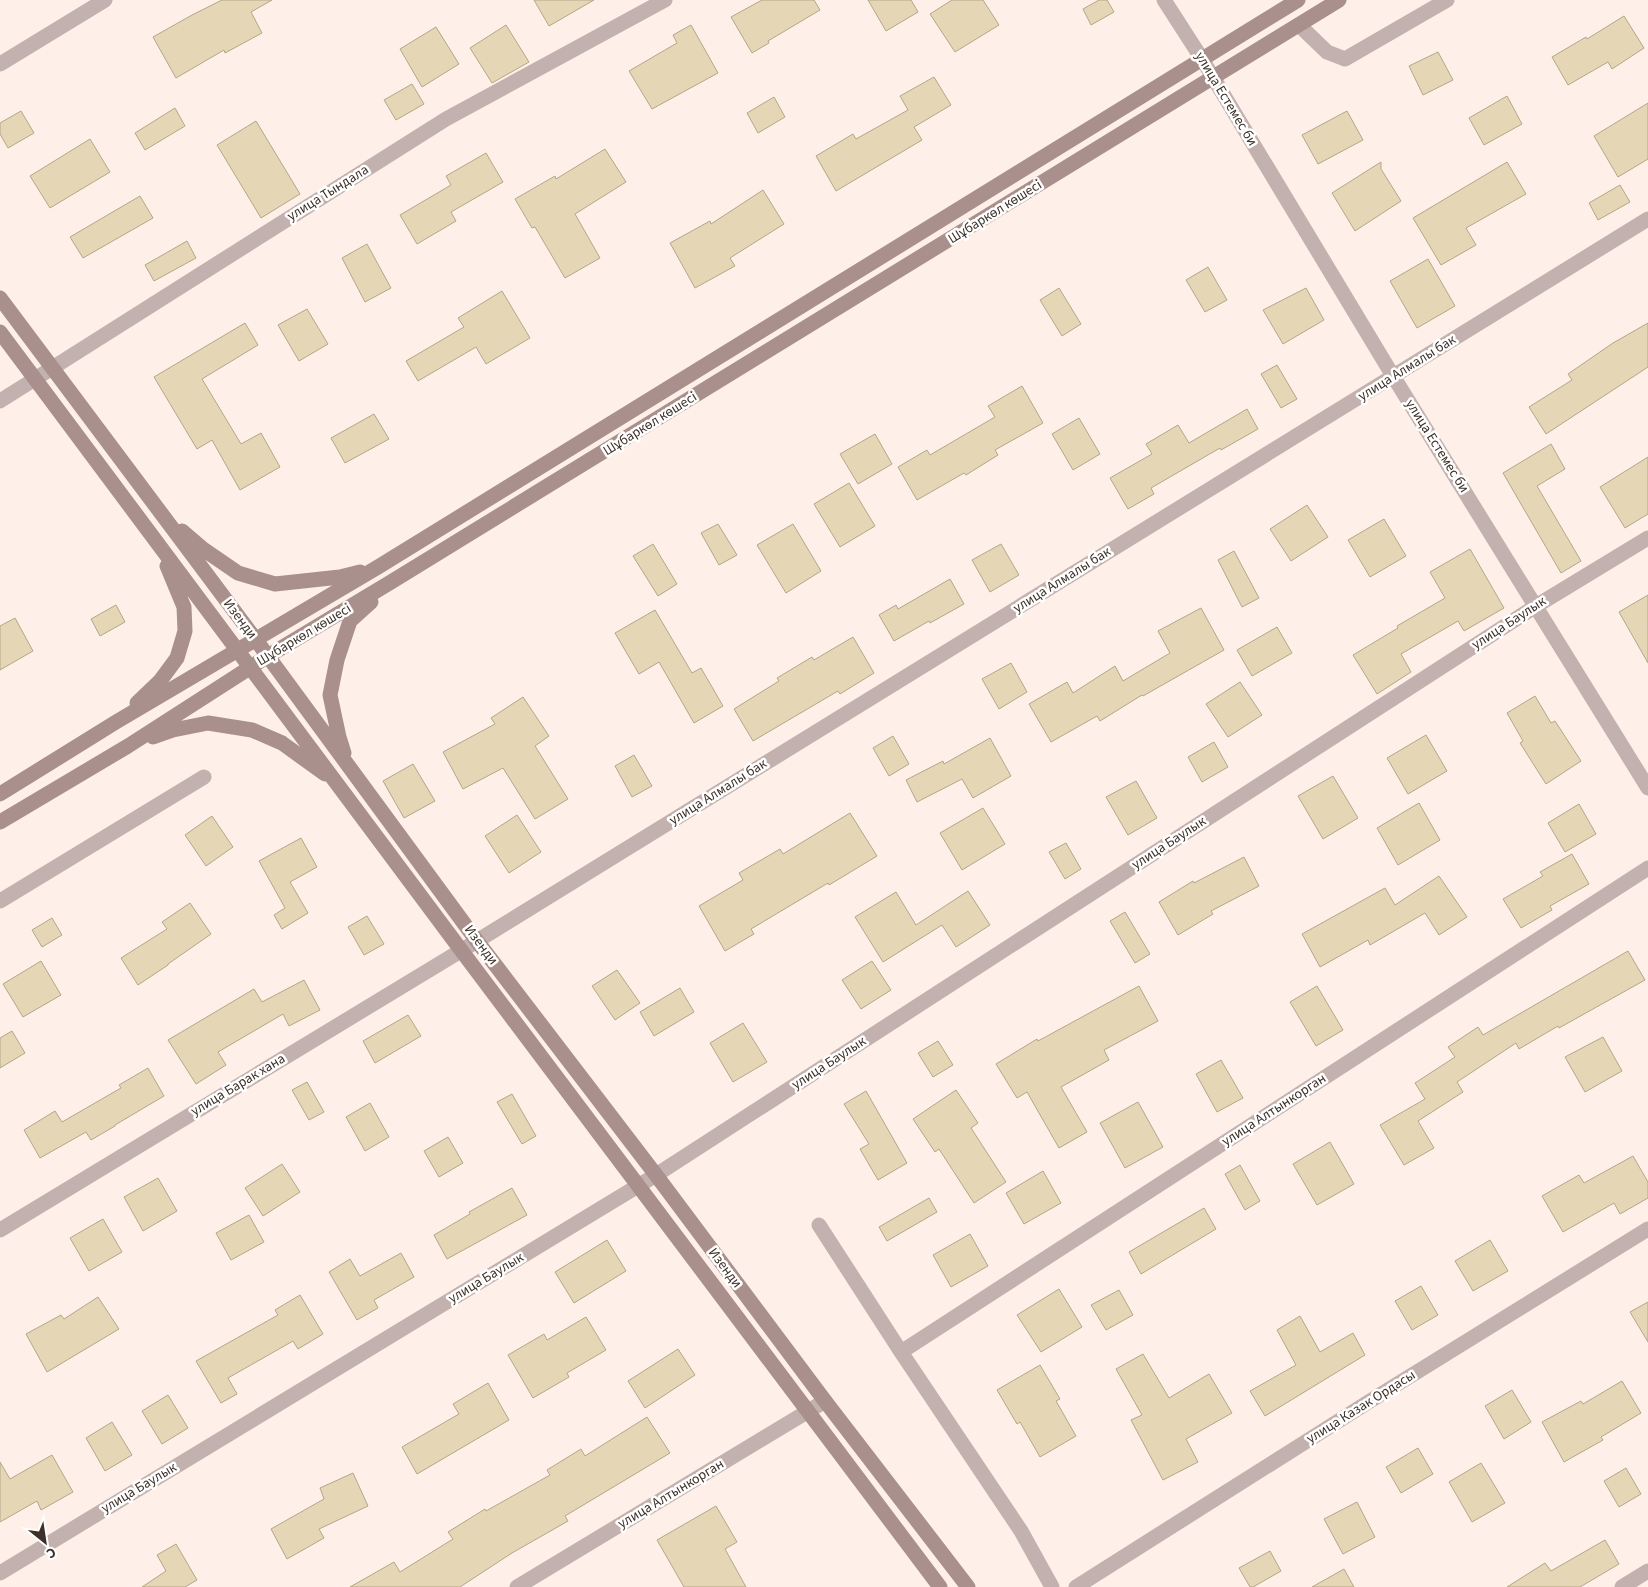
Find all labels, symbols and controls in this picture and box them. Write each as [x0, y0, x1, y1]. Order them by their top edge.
street label: улица Естемес би [1190, 48, 1262, 150]
street label: улица Тындала [283, 160, 373, 226]
street label: Шұбаркөл көшесі [944, 175, 1046, 249]
street label: улица Алмалы бак [1354, 330, 1460, 406]
street label: Шұбаркөл көшесі [599, 387, 701, 461]
street label: улица Естемес би [1400, 395, 1474, 497]
street label: улица Алмалы бак [1009, 542, 1115, 618]
street label: улица Баулык [1468, 591, 1550, 655]
street label: Изенди [218, 595, 262, 643]
street label: Шұбаркөл көшесі [253, 599, 355, 671]
street label: улица Алмалы бак [665, 754, 771, 830]
street label: улица Баулык [1128, 811, 1210, 875]
street label: Изенди [459, 921, 503, 969]
street label: улица Баулык [788, 1031, 870, 1095]
street label: улица Барак хана [187, 1049, 289, 1121]
street label: улица Алтынкорган [1218, 1069, 1330, 1151]
street label: Изенди [703, 1244, 747, 1292]
street label: улица Баулык [444, 1248, 528, 1308]
street label: улица Казак Ордасы [1303, 1365, 1419, 1449]
street label: улица Алтынкорган [614, 1454, 728, 1534]
street label: улица Баулык [97, 1458, 181, 1518]
north arrow [20, 1517, 70, 1567]
text: С [42, 1542, 60, 1563]

